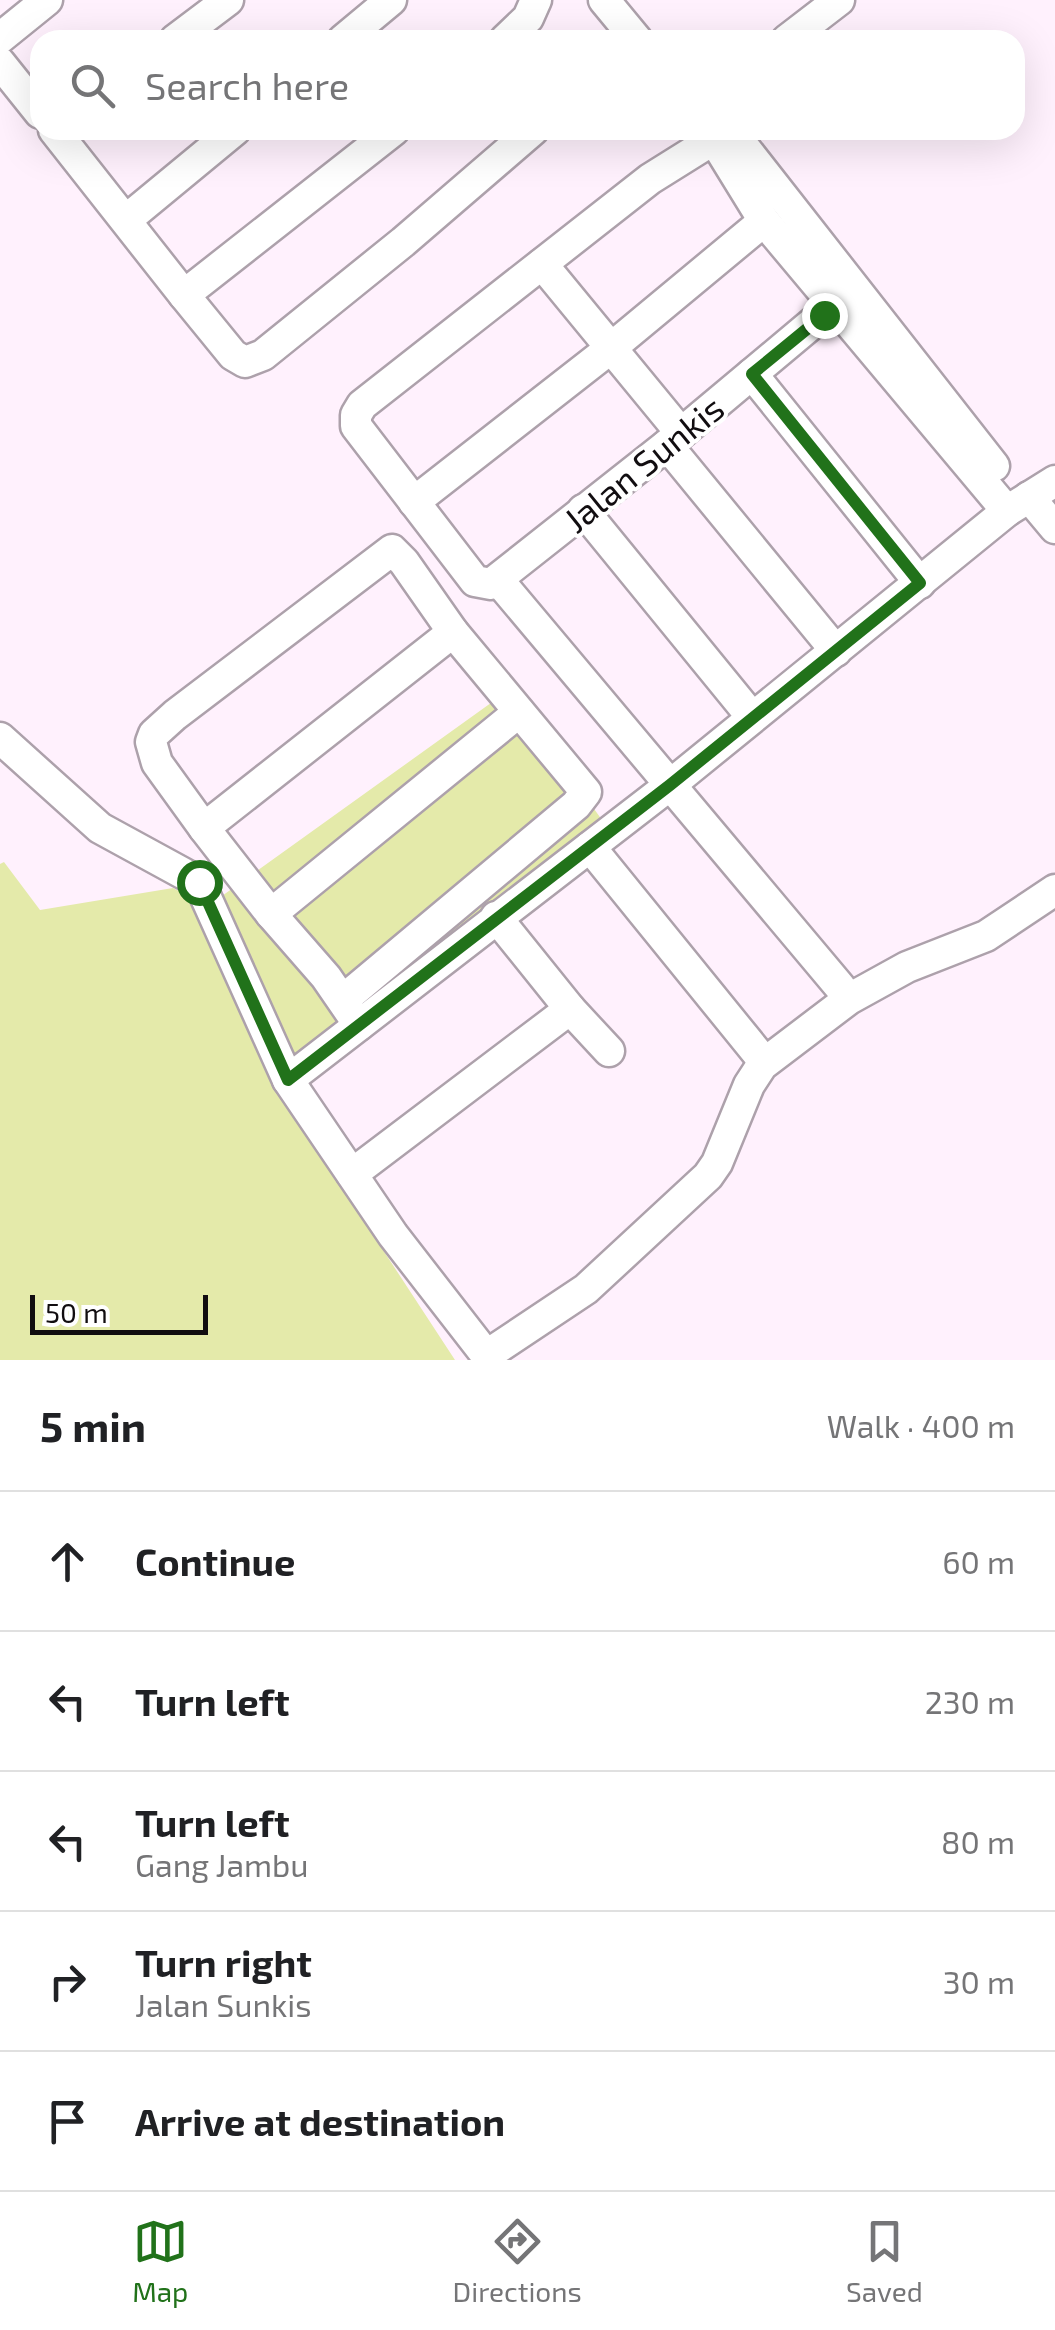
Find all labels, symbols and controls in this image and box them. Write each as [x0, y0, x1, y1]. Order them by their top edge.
search box [30, 30, 1025, 140]
icon: search [65, 58, 120, 113]
text: Search here [145, 62, 349, 108]
route end [802, 293, 848, 339]
street label: Jalan Sunkis [555, 386, 731, 540]
route start [177, 860, 223, 906]
scale bar [30, 1290, 208, 1334]
text: 50 m [45, 1295, 108, 1329]
text: 5 min [40, 1400, 146, 1450]
text: Walk · 400 m [827, 1406, 1015, 1444]
icon: ahead [40, 1534, 95, 1589]
text: Continue [135, 1538, 295, 1584]
text: 60 m [942, 1542, 1015, 1580]
icon: left [40, 1674, 95, 1729]
text: Turn left [135, 1678, 290, 1724]
text: 230 m [925, 1682, 1015, 1720]
text: Turn left [135, 1799, 290, 1845]
icon: left [40, 1814, 95, 1869]
text: 80 m [941, 1822, 1015, 1860]
text: Gang Jambu [135, 1845, 309, 1883]
text: Turn right [135, 1939, 312, 1985]
icon: right [40, 1954, 95, 2009]
text: 30 m [943, 1962, 1015, 2000]
text: Jalan Sunkis [135, 1985, 312, 2023]
icon: arrive [40, 2094, 95, 2149]
text: Arrive at destination [135, 2098, 505, 2144]
tab: Map [132, 2214, 188, 2308]
tab: Directions [453, 2214, 582, 2308]
tab: Saved [846, 2214, 923, 2308]

